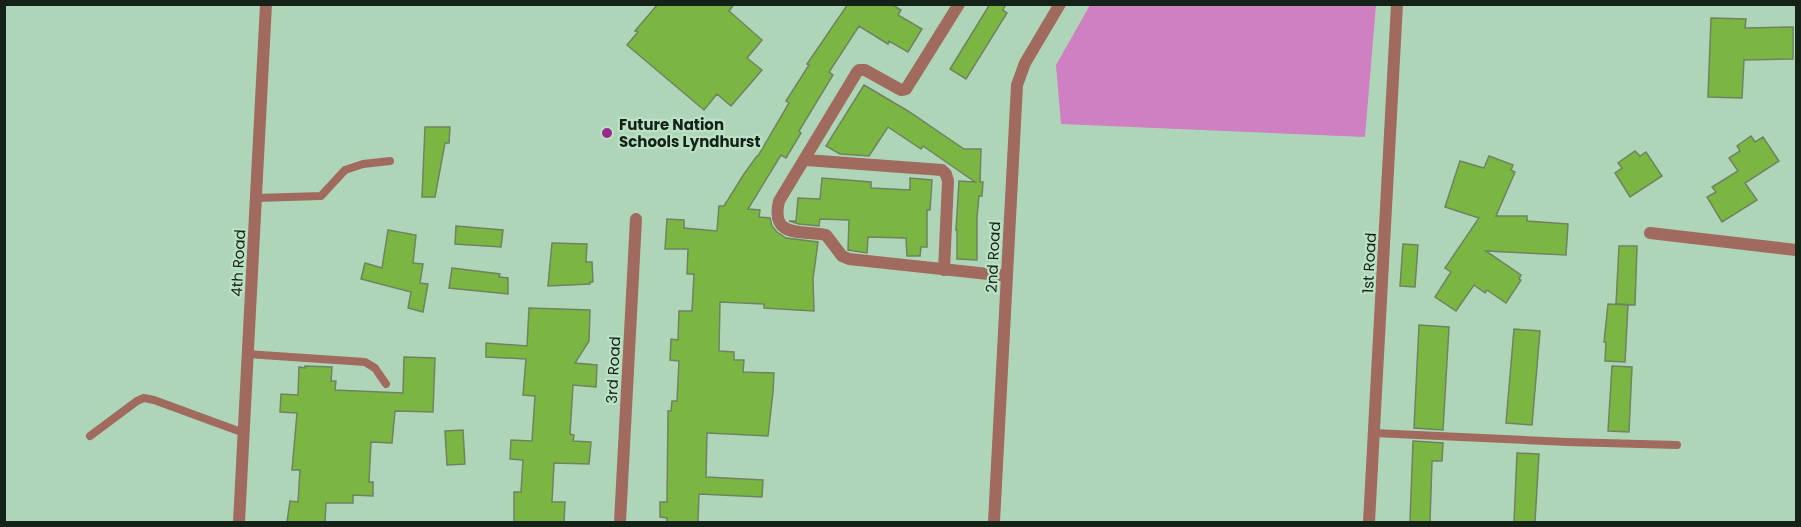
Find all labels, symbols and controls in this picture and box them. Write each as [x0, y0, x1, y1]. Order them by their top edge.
place label: Future Nation Schools Lyndhurst [619, 114, 761, 152]
marker: Future Nation Schools Lyndhurst [600, 126, 614, 140]
street label: 2nd Road [981, 221, 1005, 293]
street label: 4th Road [226, 229, 250, 297]
street label: 1st Road [1357, 232, 1381, 294]
street label: 3rd Road [601, 336, 625, 404]

